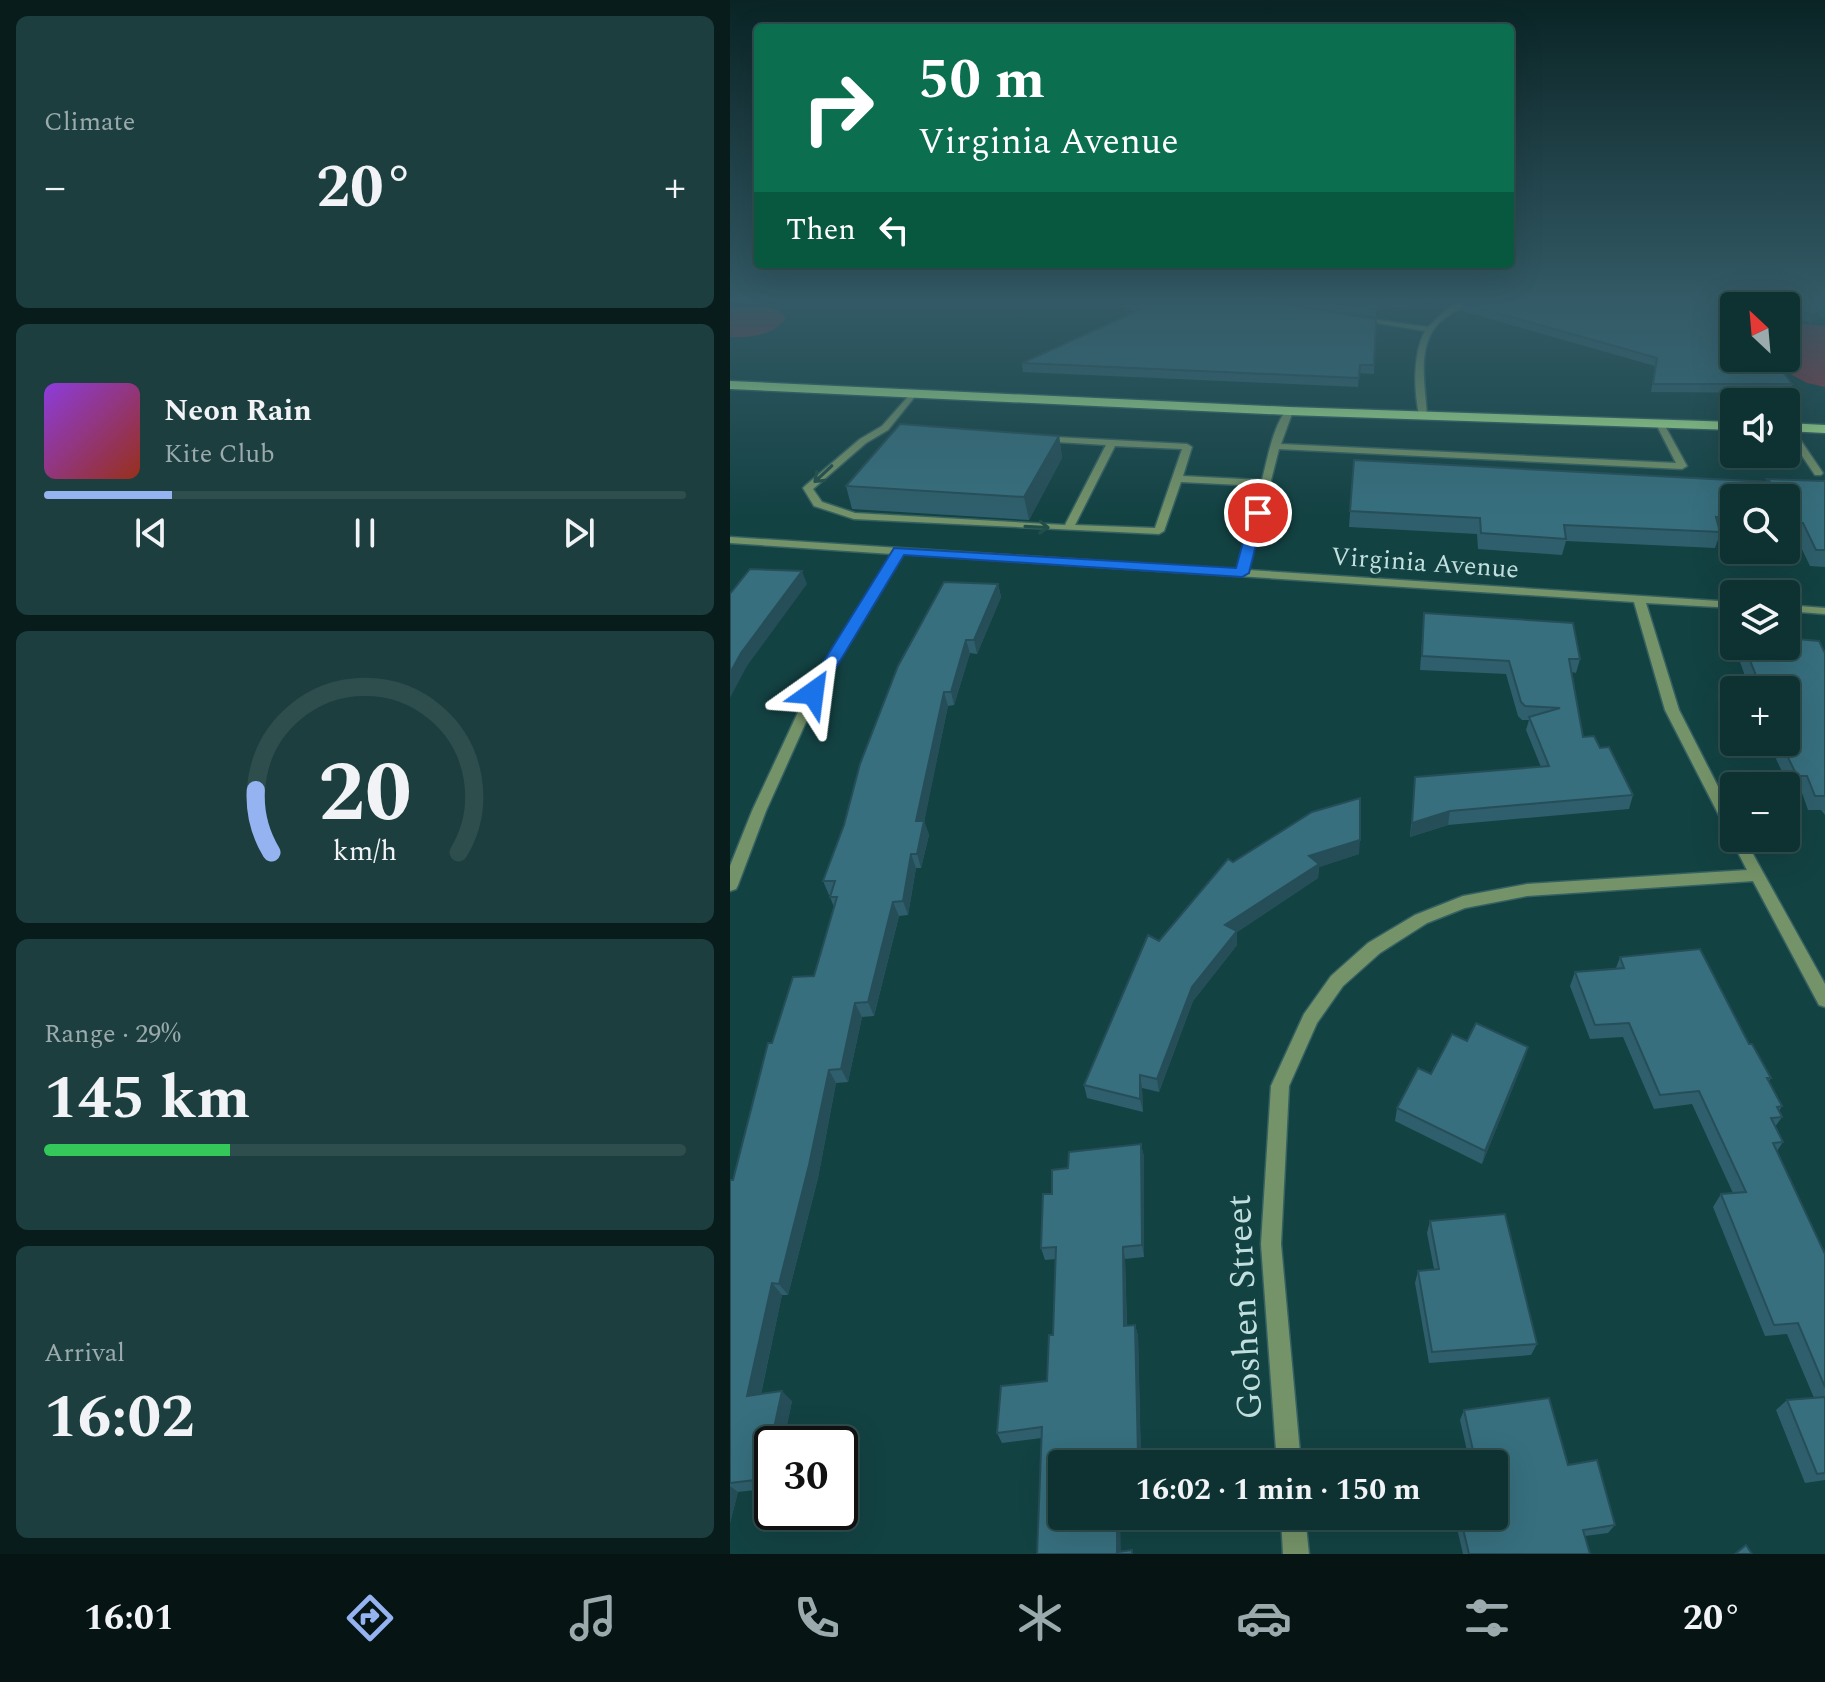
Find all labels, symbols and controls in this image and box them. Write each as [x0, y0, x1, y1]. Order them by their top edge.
text: 50 m [918, 38, 1045, 123]
icon: right [786, 56, 890, 160]
text: Climate [44, 102, 135, 142]
text: Virginia Avenue [918, 115, 1179, 170]
text: 20° [316, 142, 414, 234]
text: − [44, 154, 66, 221]
text: + [664, 154, 686, 221]
text: Then [786, 207, 856, 253]
icon: left [872, 208, 916, 252]
north arrow [1720, 292, 1800, 372]
map controls [1720, 292, 1800, 852]
text: Neon Rain [164, 388, 312, 434]
button: sound [1720, 388, 1800, 468]
text: Kite Club [164, 434, 275, 474]
one-way arrow [813, 465, 833, 484]
pin [1224, 479, 1292, 547]
button: search [1720, 484, 1800, 564]
icon: arrive [1236, 491, 1280, 535]
icon: previous [129, 511, 173, 555]
icon: pause [343, 511, 387, 555]
icon: next [557, 511, 601, 555]
one-way arrow [1023, 519, 1050, 534]
street label: Virginia Avenue [1330, 536, 1520, 590]
button: layers [1720, 580, 1800, 660]
position arrow [771, 651, 855, 735]
button: + [1720, 676, 1800, 756]
text: 20 [318, 731, 412, 858]
button: − [1720, 772, 1800, 852]
text: km/h [333, 830, 397, 873]
text: Range · 29% [44, 1014, 181, 1054]
text: 145 km [44, 1053, 250, 1145]
street label: Goshen Street [1212, 1193, 1278, 1421]
text: Arrival [44, 1333, 125, 1373]
text: 16:02 [44, 1372, 195, 1464]
speed limit sign: 30 [754, 1426, 858, 1530]
text: 16:02 · 1 min · 150 m [1135, 1467, 1421, 1513]
icon: directions [342, 1590, 398, 1646]
icon: music [565, 1590, 621, 1646]
icon: phone [789, 1590, 845, 1646]
icon: climate [1012, 1590, 1068, 1646]
icon: car [1236, 1590, 1292, 1646]
icon: filters [1459, 1590, 1515, 1646]
text: 16:01 [84, 1591, 174, 1646]
text: 20° [1683, 1591, 1741, 1646]

